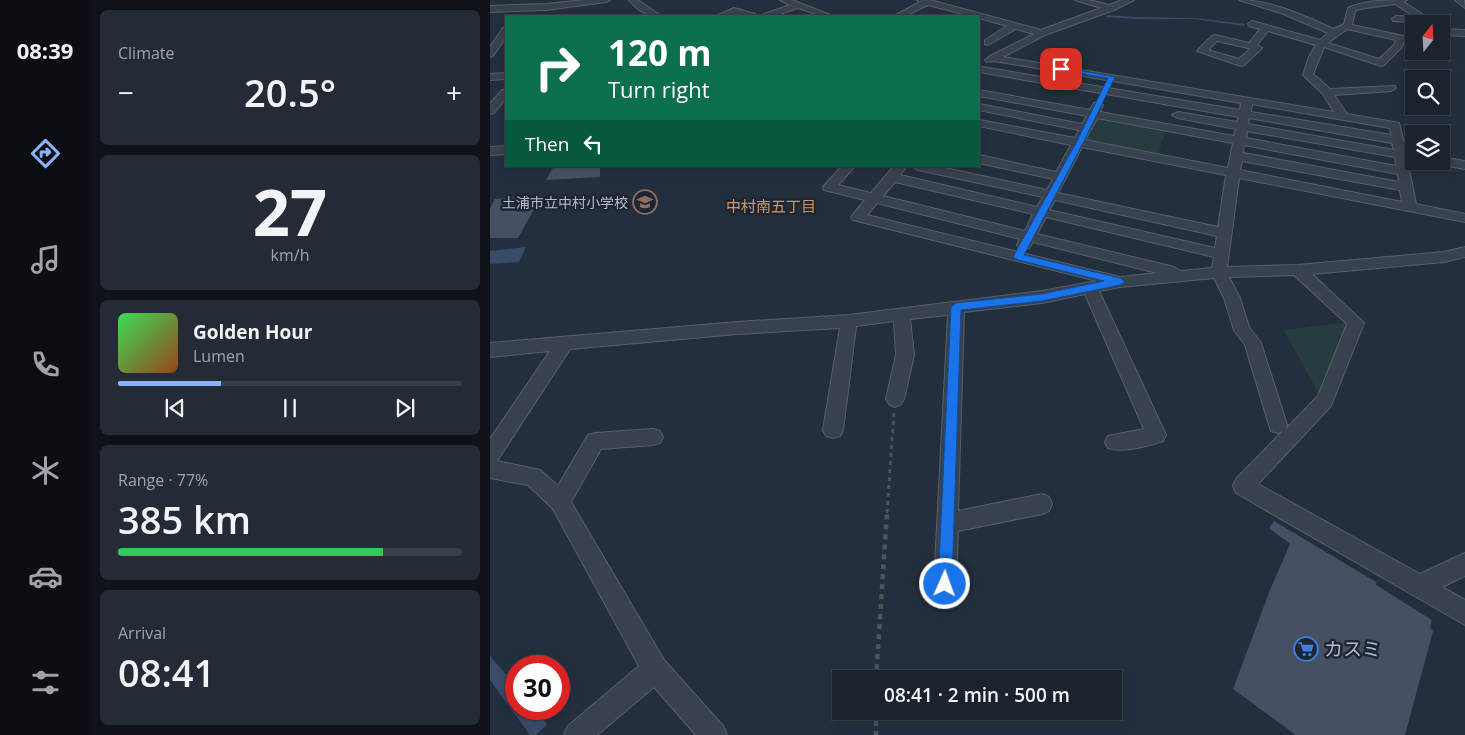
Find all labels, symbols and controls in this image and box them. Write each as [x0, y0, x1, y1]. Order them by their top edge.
north arrow [1405, 15, 1450, 60]
map controls [1405, 15, 1450, 170]
text: 120 m [608, 29, 712, 76]
text: 08:39 [17, 35, 73, 65]
icon: right [525, 35, 590, 100]
text: Climate [118, 42, 175, 64]
pin [1040, 48, 1082, 90]
icon: arrive [1047, 55, 1075, 83]
text: 20.5° [244, 66, 336, 118]
button: search [1405, 70, 1450, 115]
text: − [118, 73, 134, 111]
text: + [446, 73, 462, 111]
text: Turn right [608, 74, 710, 104]
button: layers [1405, 125, 1450, 170]
icon: left [579, 130, 607, 158]
text: Then [525, 131, 569, 157]
icon: directions [28, 136, 63, 171]
text: 27 [253, 167, 327, 255]
school or university icon: 土浦市立中村小学校 [632, 189, 658, 215]
place label: 土浦市立中村小学校 [502, 193, 628, 212]
district label: 中村南五丁目 [726, 196, 816, 216]
icon: music [28, 242, 63, 277]
text: km/h [271, 244, 309, 266]
text: Golden Hour [193, 319, 312, 345]
text: Lumen [193, 345, 245, 367]
icon: phone [28, 347, 63, 382]
icon: previous [161, 394, 189, 422]
icon: pause [276, 394, 304, 422]
icon: next [391, 394, 419, 422]
icon: climate [28, 453, 63, 488]
text: Range · 77% [118, 469, 208, 491]
text: 385 km [118, 493, 251, 545]
position arrow [918, 557, 970, 609]
icon: car [28, 559, 63, 594]
text: Arrival [118, 622, 166, 644]
supermarket icon: カスミ [1293, 636, 1319, 662]
place label: カスミ [1324, 636, 1381, 662]
text: 08:41 [118, 646, 215, 698]
speed limit sign: 30 [505, 655, 570, 720]
icon: filters [28, 665, 63, 700]
text: 08:41 · 2 min · 500 m [884, 682, 1070, 708]

